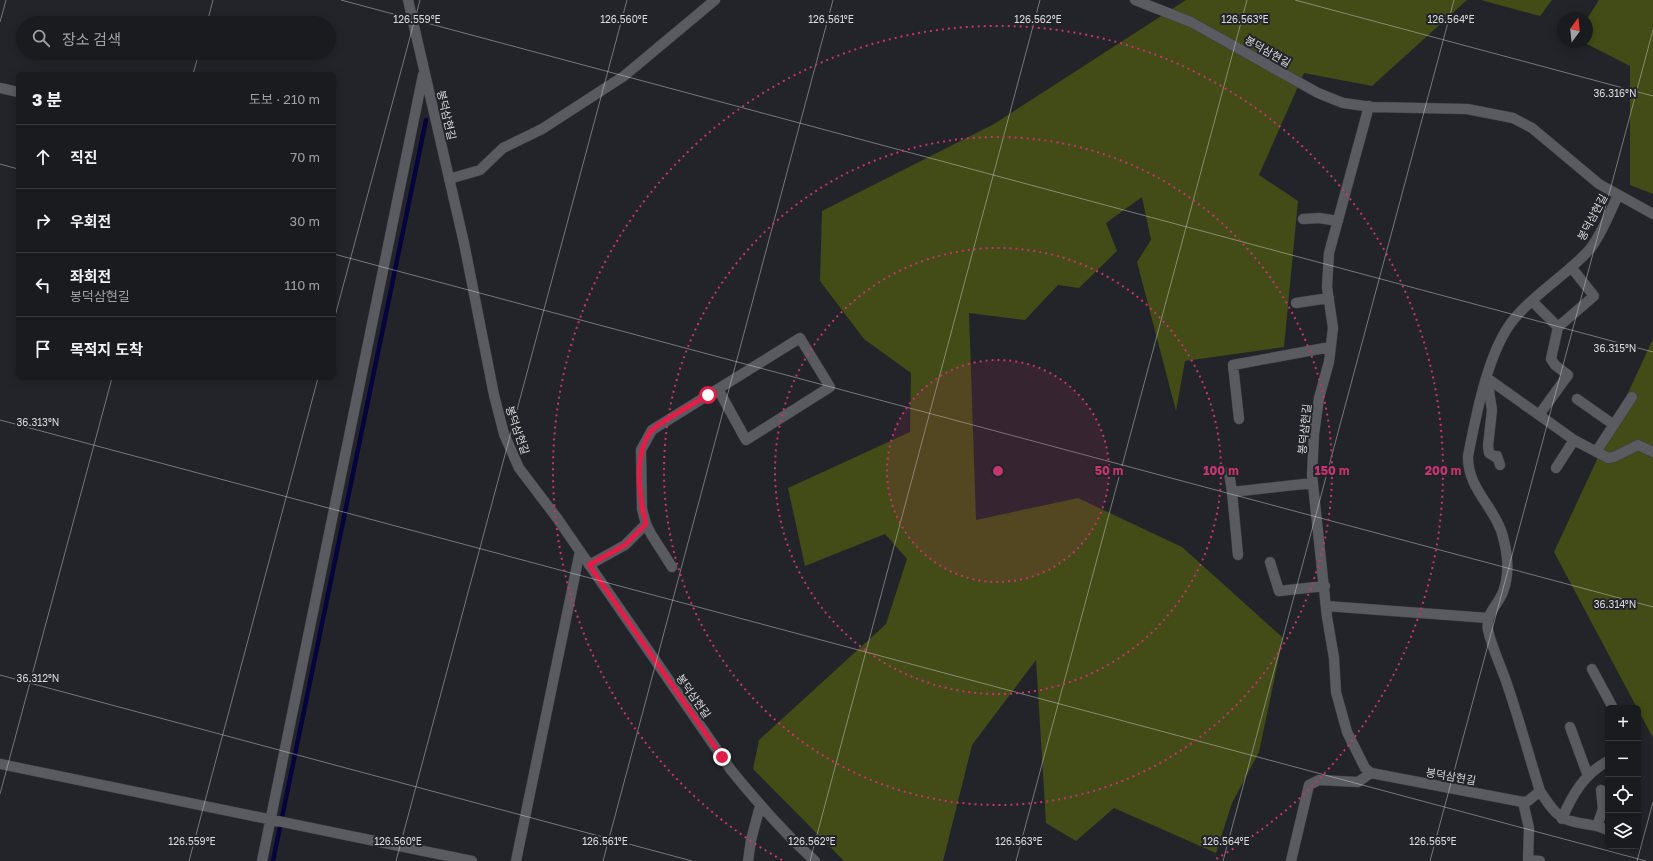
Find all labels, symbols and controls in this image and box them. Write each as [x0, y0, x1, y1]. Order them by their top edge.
north arrow [1557, 12, 1593, 48]
text: 126.559°E [393, 13, 441, 25]
text: 126.560°E [600, 13, 648, 25]
text: 126.561°E [808, 13, 854, 25]
text: 126.562°E [1014, 13, 1062, 25]
text: 126.563°E [1221, 13, 1269, 25]
text: 126.564°E [1427, 13, 1475, 25]
search box [16, 16, 336, 60]
icon: search [30, 27, 52, 49]
text: 장소 검색 [62, 30, 121, 48]
street label: 봉덕삼현길 [1243, 33, 1293, 69]
text: 36.316°N [1593, 87, 1637, 99]
text: 3 분 [32, 89, 62, 110]
street label: 봉덕삼현길 [435, 89, 459, 141]
text: 도보 · 210 m [249, 91, 320, 107]
icon: ahead [32, 146, 54, 168]
text: 직진 [70, 148, 98, 166]
text: 70 m [290, 149, 320, 165]
street label: 봉덕삼현길 [1574, 192, 1610, 242]
icon: right [32, 210, 54, 232]
text: 우회전 [70, 212, 111, 230]
text: 30 m [290, 213, 320, 229]
text: 좌회전 [70, 267, 111, 285]
icon: left [32, 274, 54, 296]
text: 110 m [285, 277, 320, 293]
text: 봉덕삼현길 [70, 288, 130, 304]
icon: arrive [32, 338, 54, 360]
text: 목적지 도착 [70, 340, 143, 358]
text: 36.315°N [1594, 342, 1636, 354]
route start [699, 386, 717, 404]
street label: 봉덕삼현길 [1295, 403, 1313, 455]
street label: 봉덕삼현길 [504, 404, 532, 456]
text: 36.313°N [17, 416, 59, 428]
text: 50 m [1095, 463, 1123, 478]
text: 100 m [1203, 463, 1239, 478]
text: 150 m [1315, 463, 1349, 478]
text: 200 m [1425, 463, 1461, 478]
centre of rings [991, 464, 1005, 478]
text: 36.314°N [1594, 598, 1636, 610]
text: 36.312°N [17, 672, 59, 684]
street label: 봉덕삼현길 [674, 672, 714, 720]
map controls [1605, 705, 1641, 849]
button: + [1605, 705, 1641, 741]
button: − [1605, 741, 1641, 777]
route end [713, 748, 731, 766]
street label: 봉덕삼현길 [1425, 765, 1477, 787]
button: locate [1605, 777, 1641, 813]
button: layers [1605, 813, 1641, 849]
text: 126.559°E [168, 835, 216, 847]
text: 126.560°E [374, 835, 422, 847]
text: 126.561°E [582, 835, 628, 847]
text: 126.562°E [788, 835, 836, 847]
text: 126.563°E [995, 835, 1043, 847]
text: 126.564°E [1202, 835, 1250, 847]
text: 126.565°E [1409, 835, 1457, 847]

